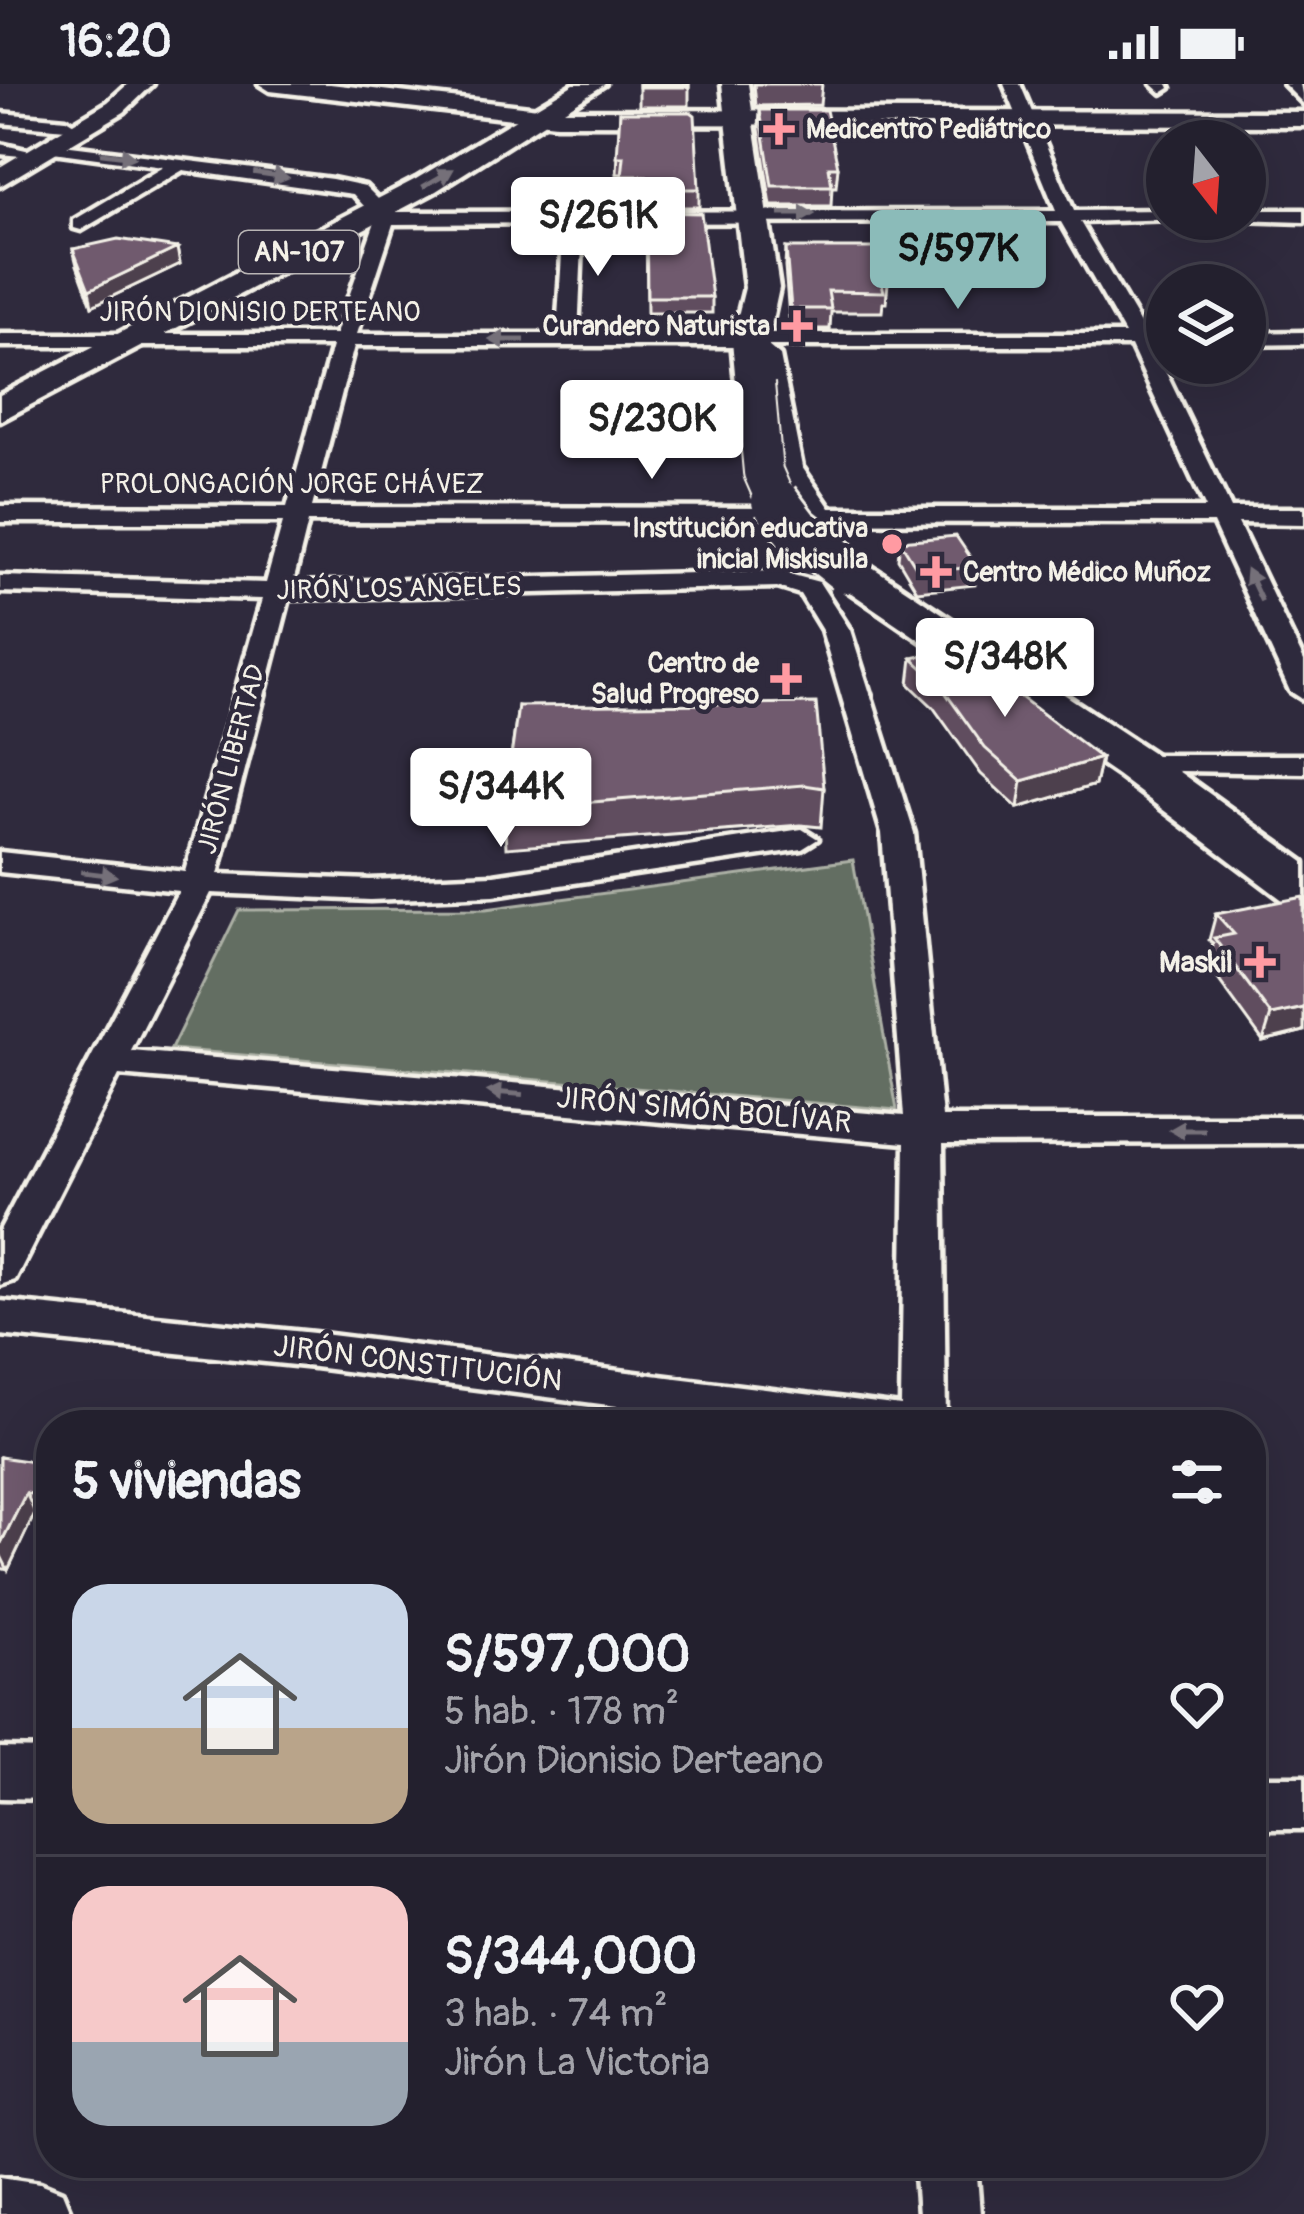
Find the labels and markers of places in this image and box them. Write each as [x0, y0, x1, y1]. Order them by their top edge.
marker: Medicentro Pediátrico [763, 113, 795, 145]
place label: Medicentro Pediátrico [806, 113, 1052, 146]
pin: S/261K [500, 177, 696, 279]
pin: S/597K [860, 210, 1056, 312]
place label: Curandero Naturista [542, 310, 770, 343]
marker: Curandero Naturista [781, 310, 813, 342]
pin: S/230K [554, 380, 750, 482]
place label: Institución educativa inicial Miskisulla [632, 512, 868, 576]
marker: Institución educativa inicial Miskisulla [879, 531, 905, 557]
marker: Centro Médico Muñoz [920, 556, 952, 588]
place label: Centro Médico Muñoz [963, 556, 1211, 589]
pin: S/348K [907, 618, 1103, 720]
place label: Centro de Salud Progreso [591, 647, 760, 711]
marker: Centro de Salud Progreso [770, 663, 802, 695]
pin: S/344K [403, 748, 599, 850]
place label: Maskil [1159, 944, 1233, 981]
marker: Maskil [1244, 946, 1276, 978]

